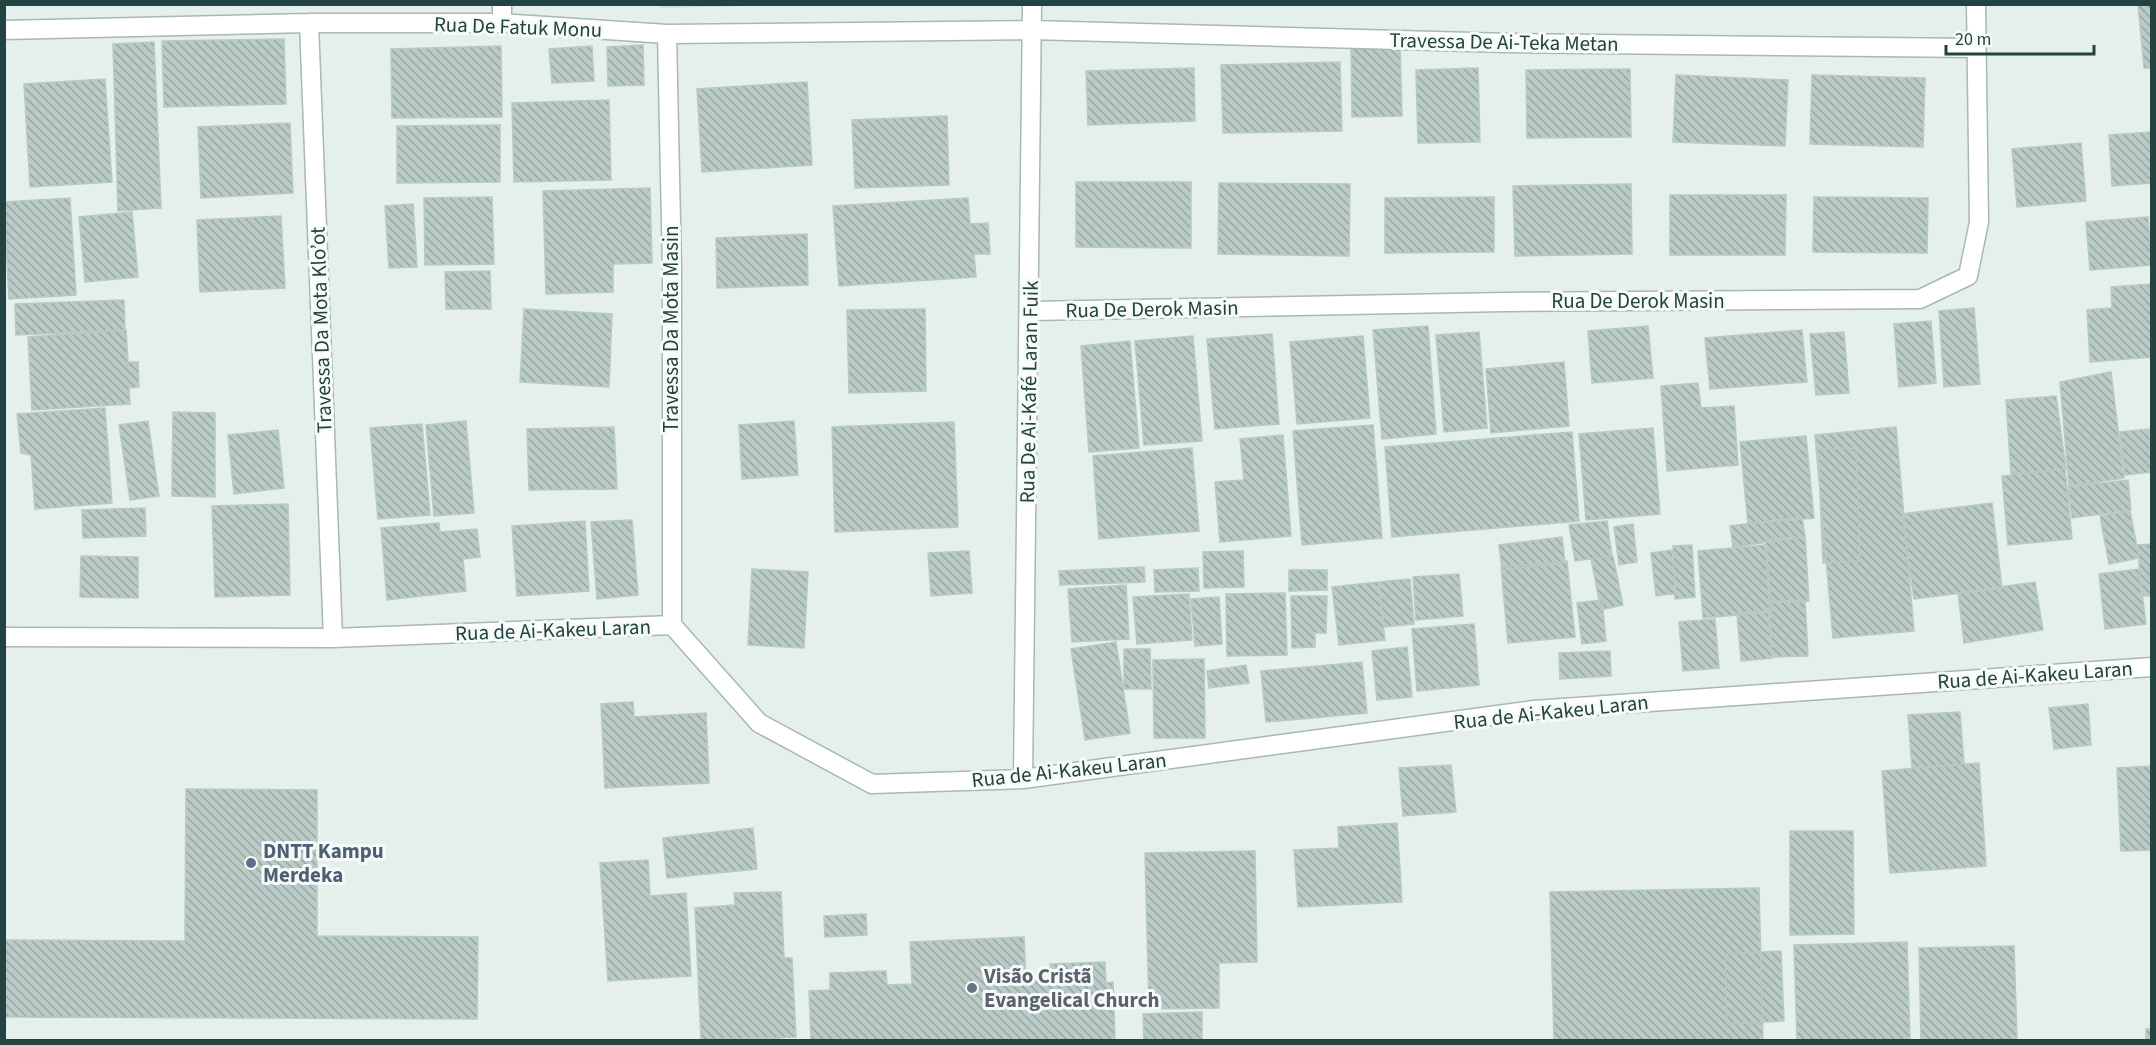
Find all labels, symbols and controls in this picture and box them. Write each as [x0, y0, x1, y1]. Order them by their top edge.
street label: Rua De Fatuk Monu [433, 9, 603, 45]
scale bar [1946, 18, 2094, 56]
street label: Travessa De Ai-Teka Metan [1389, 25, 1619, 59]
text: 20 m [1955, 27, 1991, 52]
street label: Travessa Da Mota Klo’ot [302, 226, 340, 434]
street label: Travessa Da Mota Masin [656, 226, 686, 432]
street label: Rua De Ai-Kafé Laran Fuik [1012, 280, 1046, 504]
street label: Rua De Derok Masin [1551, 286, 1725, 316]
street label: Rua De Derok Masin [1065, 292, 1239, 326]
street label: Rua de Ai-Kakeu Laran [455, 612, 651, 648]
street label: Rua de Ai-Kakeu Laran [1936, 653, 2134, 697]
street label: Rua de Ai-Kakeu Laran [1452, 687, 1650, 737]
street label: Rua de Ai-Kakeu Laran [970, 745, 1168, 795]
place label: DNTT Kampu Merdeka [263, 836, 384, 890]
marker: DNTT Kampu Merdeka [244, 856, 258, 870]
place label: Visão Cristã Evangelical Church [983, 961, 1159, 1015]
marker: Visão Cristã Evangelical Church [965, 981, 979, 995]

